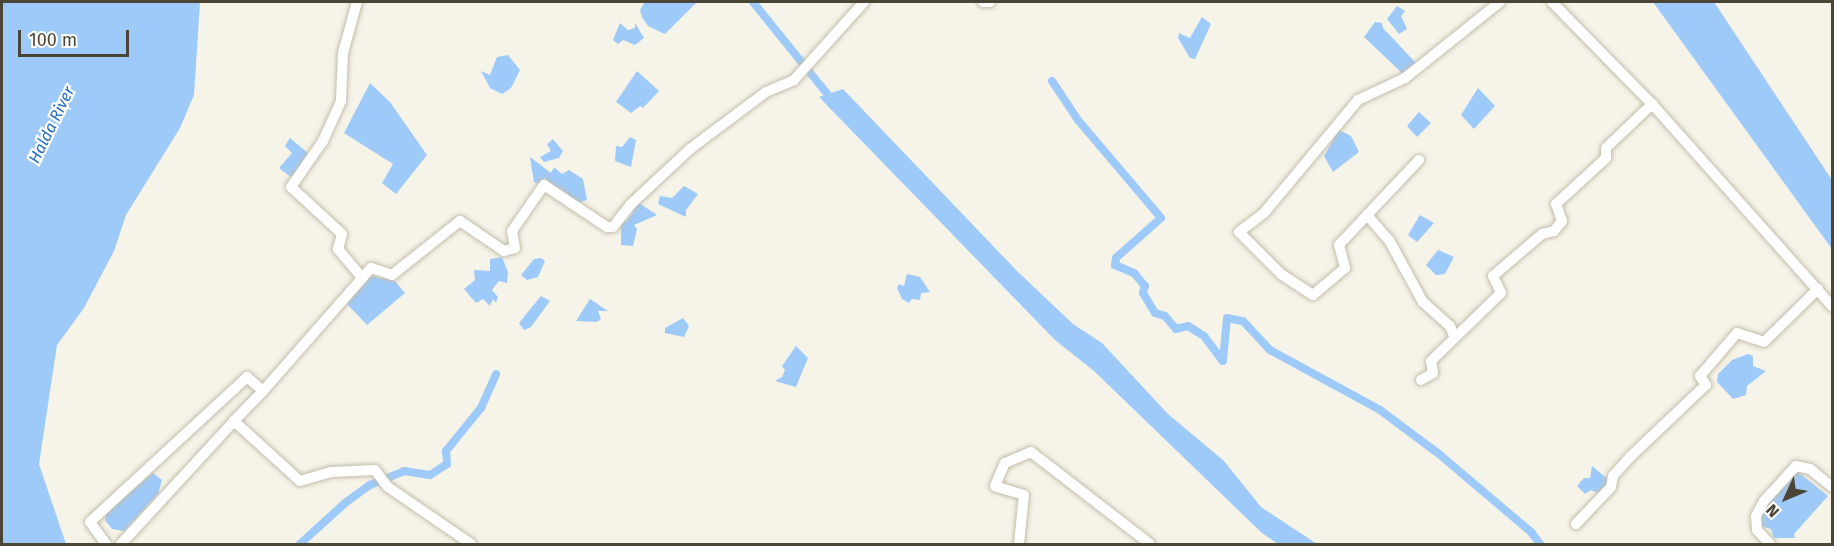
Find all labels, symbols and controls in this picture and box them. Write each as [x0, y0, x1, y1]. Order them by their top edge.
scale bar [21, 18, 132, 56]
text: 100 m [29, 29, 77, 51]
water label: Halda River [25, 83, 79, 167]
north arrow [1756, 468, 1816, 528]
text: N [1762, 500, 1783, 521]

